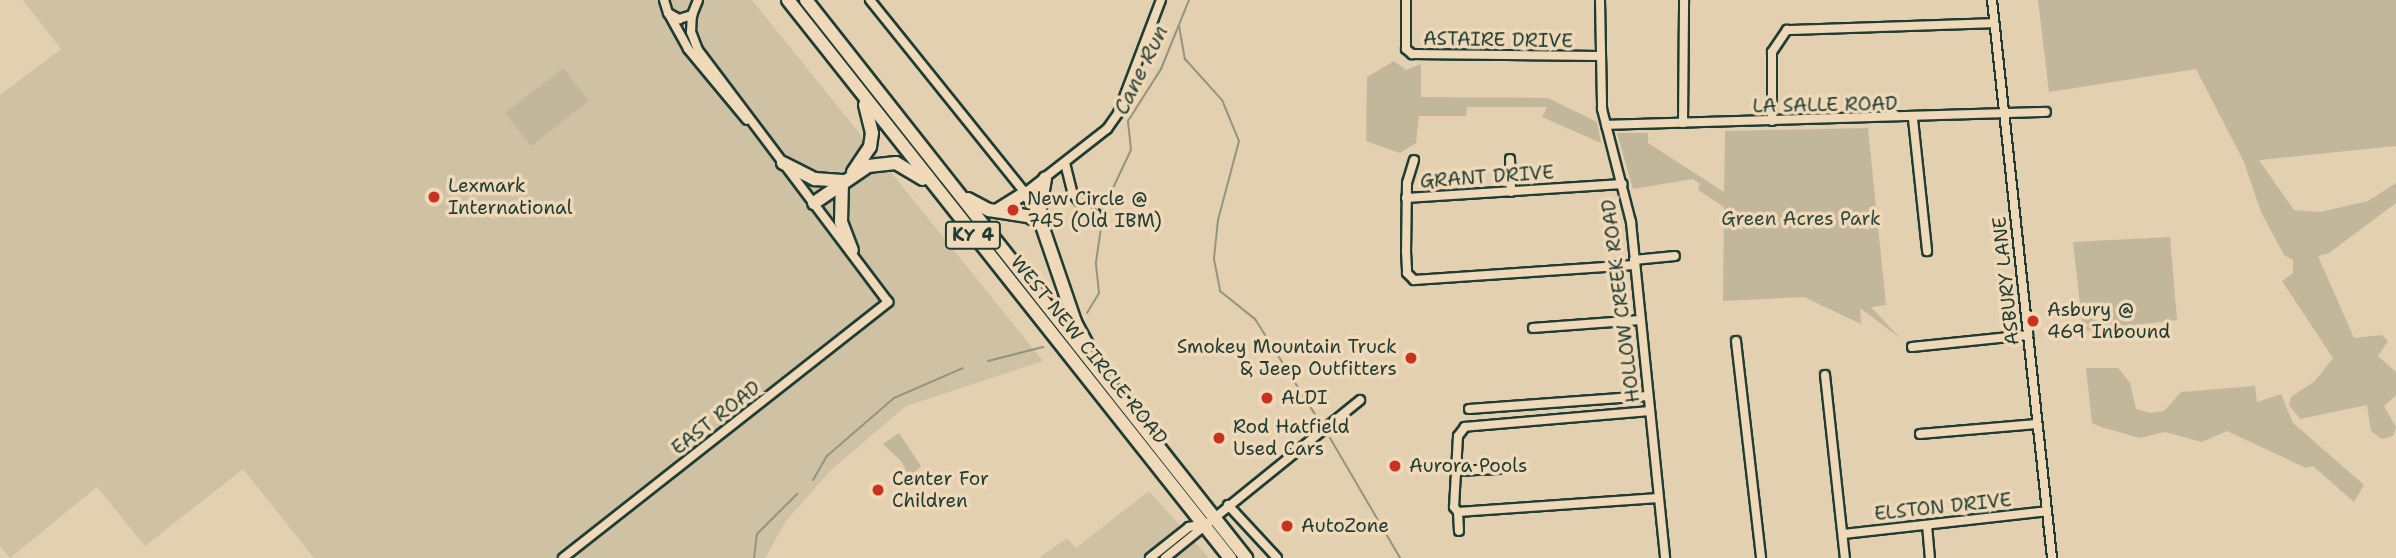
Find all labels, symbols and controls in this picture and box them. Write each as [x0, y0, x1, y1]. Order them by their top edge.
water label: Cane Run [1109, 21, 1173, 119]
street label: ASTAIRE DRIVE [1423, 27, 1573, 53]
street label: LA SALLE ROAD [1752, 92, 1898, 118]
street label: GRANT DRIVE [1419, 161, 1555, 193]
place label: Lexmark International [448, 175, 573, 219]
place label: New Circle @ 745 (Old IBM) [1027, 188, 1162, 232]
marker: Lexmark International [426, 189, 442, 205]
street label: HOLLOW CREEK ROAD [1597, 198, 1645, 404]
marker: New Circle @ 745 (Old IBM) [1005, 202, 1021, 218]
park label: Green Acres Park [1721, 208, 1881, 230]
street label: ASBURY LANE [1988, 215, 2024, 347]
road number: KY 4 [943, 220, 1003, 249]
street label: WEST NEW CIRCLE ROAD [1006, 251, 1172, 449]
place label: Asbury @ 469 Inbound [2047, 299, 2170, 343]
marker: Asbury @ 469 Inbound [2025, 313, 2041, 329]
place label: Smokey Mountain Truck & Jeep Outfitters [1177, 336, 1397, 380]
marker: Smokey Mountain Truck & Jeep Outfitters [1403, 350, 1419, 366]
street label: EAST ROAD [667, 376, 765, 460]
place label: ALDI [1281, 387, 1328, 409]
marker: ALDI [1259, 390, 1275, 406]
place label: Rod Hatfield Used Cars [1233, 416, 1349, 460]
marker: Rod Hatfield Used Cars [1211, 430, 1227, 446]
place label: Aurora Pools [1409, 455, 1527, 477]
marker: Aurora Pools [1387, 458, 1403, 474]
place label: Center For Children [892, 468, 989, 512]
marker: Center For Children [870, 482, 886, 498]
street label: ELSTON DRIVE [1873, 488, 2013, 526]
place label: AutoZone [1301, 515, 1389, 537]
marker: AutoZone [1279, 518, 1295, 534]

